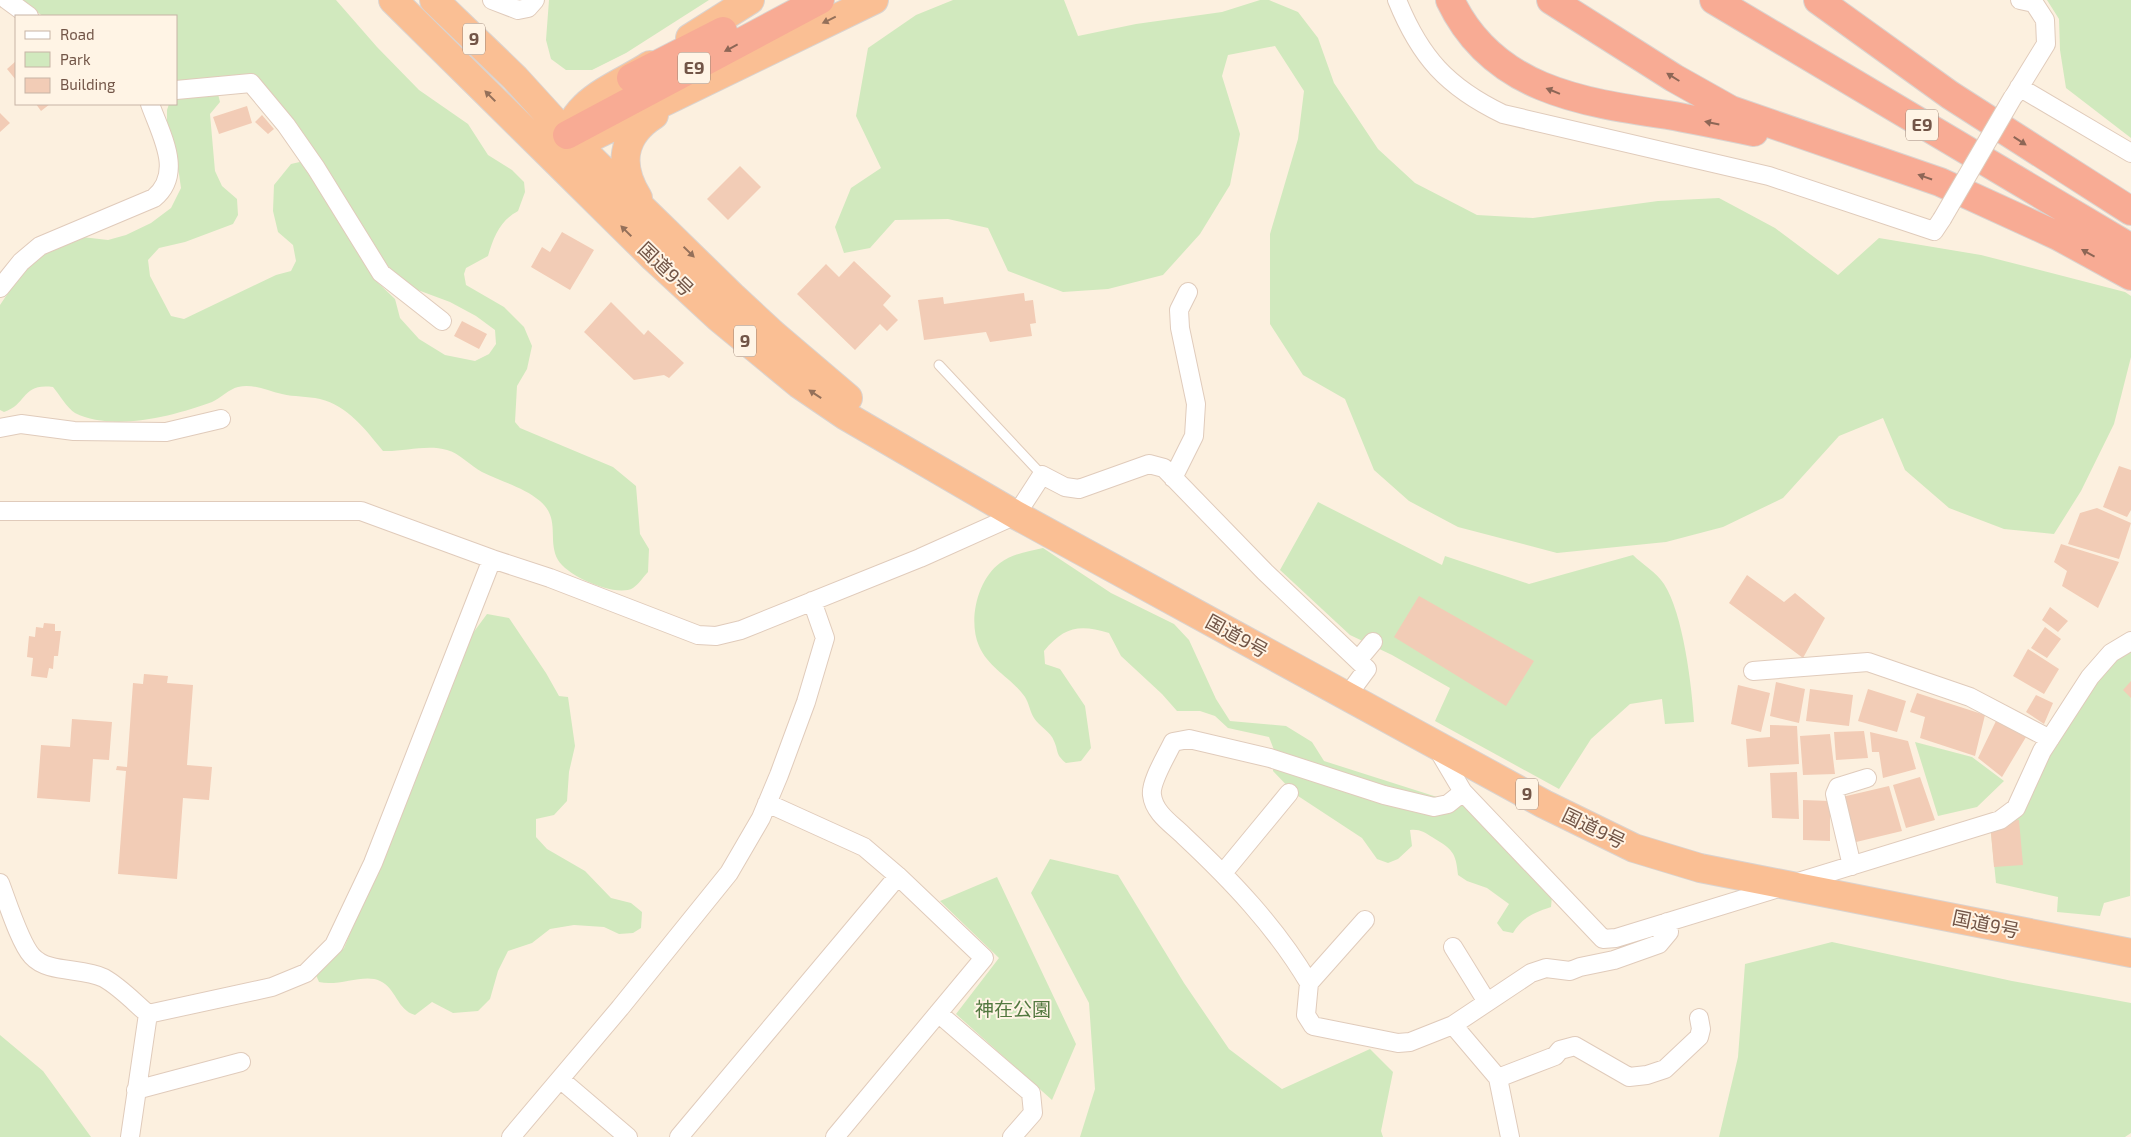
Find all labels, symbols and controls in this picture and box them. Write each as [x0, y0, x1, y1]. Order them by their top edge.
legend [15, 15, 178, 105]
one-way arrow [822, 16, 836, 24]
road number: 9 [463, 23, 485, 54]
text: Road [60, 25, 95, 43]
one-way arrow [724, 44, 738, 52]
text: Park [60, 50, 91, 68]
road number: E9 [678, 52, 710, 84]
one-way arrow [1666, 73, 1679, 82]
text: Building [60, 75, 116, 93]
one-way arrow [1546, 87, 1560, 95]
one-way arrow [484, 90, 496, 102]
road number: E9 [1906, 110, 1938, 140]
one-way arrow [1704, 119, 1720, 127]
one-way arrow [2014, 136, 2027, 146]
one-way arrow [1918, 173, 1933, 180]
one-way arrow [621, 225, 633, 237]
street label: 国道9号 [634, 237, 699, 300]
one-way arrow [683, 246, 695, 258]
one-way arrow [2082, 248, 2095, 257]
road number: 9 [734, 326, 756, 356]
one-way arrow [808, 389, 822, 399]
street label: 国道9号 [1202, 609, 1273, 662]
road number: 9 [1516, 779, 1538, 810]
street label: 国道9号 [1559, 802, 1630, 853]
street label: 国道9号 [1951, 905, 2022, 942]
park label: 神在公園 [975, 997, 1051, 1020]

